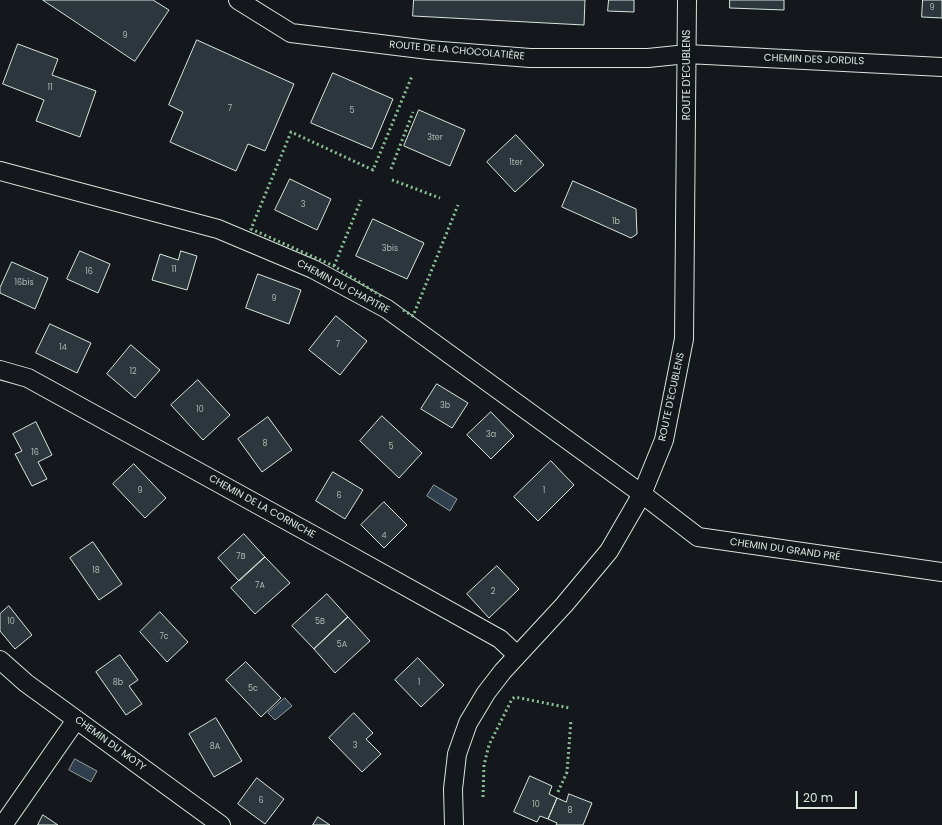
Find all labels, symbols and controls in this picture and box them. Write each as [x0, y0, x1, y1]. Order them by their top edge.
house number: 9 [929, 3, 935, 13]
street label: ROUTE D'ECUBLENS [681, 30, 693, 120]
house number: 9 [122, 31, 128, 41]
street label: ROUTE DE LA CHOCOLATIÈRE [389, 39, 525, 63]
street label: CHEMIN DES JORDILS [764, 52, 864, 68]
house number: 11 [47, 83, 53, 93]
house number: 7 [228, 104, 232, 114]
house number: 5 [349, 106, 355, 116]
house number: 3ter [427, 133, 443, 143]
house number: 1ter [509, 158, 523, 168]
house number: 3 [301, 200, 305, 210]
house number: 1b [612, 217, 620, 227]
house number: 3bis [382, 244, 398, 254]
street label: CHEMIN DU CHAPITRE [295, 257, 391, 317]
house number: 11 [171, 265, 177, 275]
house number: 16 [85, 267, 93, 277]
house number: 16bis [14, 278, 34, 288]
house number: 9 [271, 294, 277, 304]
house number: 7 [336, 340, 340, 350]
house number: 14 [59, 343, 67, 353]
street label: ROUTE D'ECUBLENS [657, 351, 687, 443]
house number: 12 [129, 367, 137, 377]
house number: 3b [440, 401, 450, 411]
house number: 10 [196, 405, 204, 415]
house number: 3a [486, 430, 496, 440]
house number: 8 [262, 439, 268, 449]
house number: 5 [388, 442, 394, 452]
house number: 16 [31, 448, 39, 458]
street label: CHEMIN DE LA CORNICHE [207, 473, 317, 541]
house number: 9 [137, 486, 143, 496]
house number: 1 [543, 486, 545, 496]
house number: 6 [336, 491, 342, 501]
house number: 4 [381, 531, 387, 541]
street label: CHEMIN DU GRAND PRÉ [729, 536, 841, 564]
house number: 7B [236, 552, 246, 562]
house number: 18 [92, 566, 100, 576]
house number: 7A [255, 581, 265, 591]
house number: 2 [491, 587, 495, 597]
house number: 10 [7, 617, 15, 627]
house number: 5B [315, 617, 325, 627]
house number: 7c [159, 632, 169, 642]
house number: 5A [337, 640, 347, 650]
house number: 8b [113, 678, 123, 688]
house number: 1 [418, 678, 420, 688]
house number: 5c [248, 684, 258, 694]
street label: CHEMIN DU MOTY [72, 714, 148, 774]
house number: 3 [353, 741, 357, 751]
house number: 8A [210, 742, 220, 752]
scale bar [798, 783, 859, 809]
text: 20 m [803, 789, 833, 806]
house number: 6 [258, 796, 264, 806]
house number: 10 [532, 800, 540, 810]
house number: 8 [567, 806, 573, 816]

